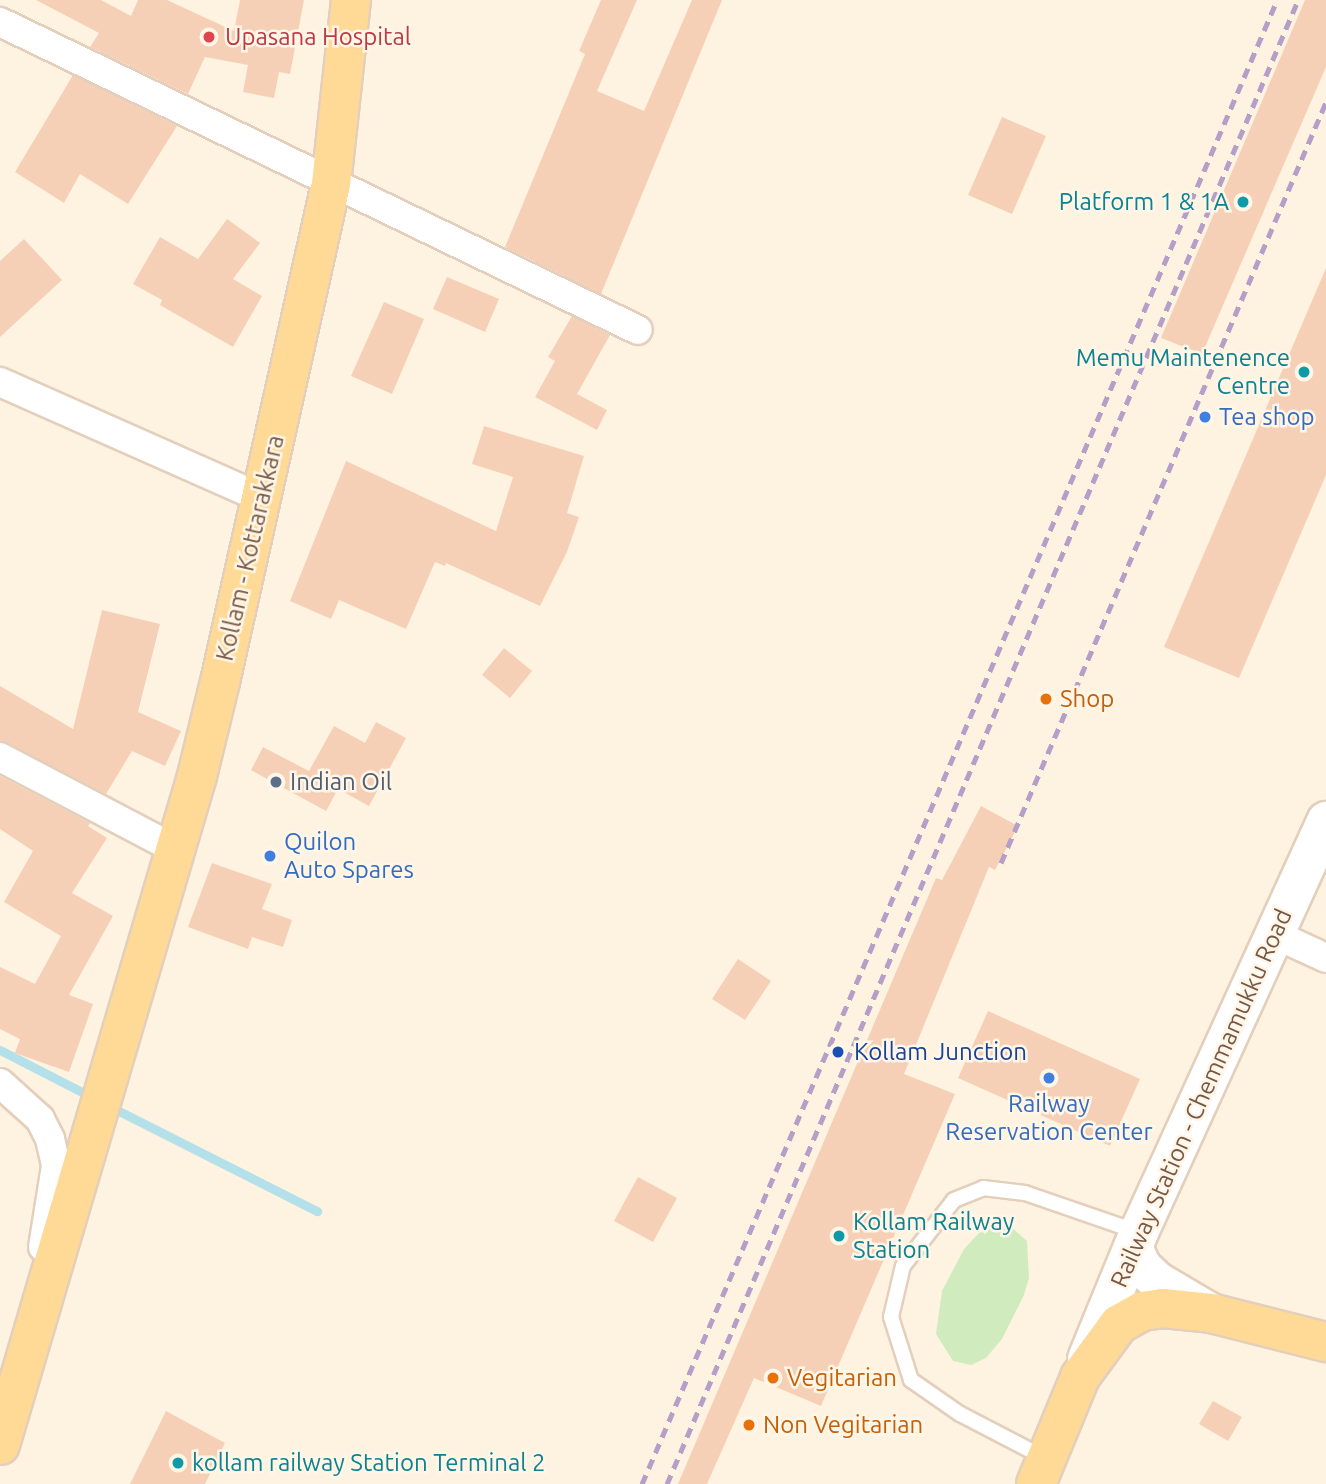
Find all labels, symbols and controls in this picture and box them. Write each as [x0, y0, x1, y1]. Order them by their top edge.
place label: Upasana Hospital [225, 23, 411, 51]
marker: Upasana Hospital [199, 27, 219, 47]
place label: Platform 1 & 1A [1059, 188, 1229, 216]
marker: Platform 1 & 1A [1235, 194, 1251, 210]
place label: Memu Maintenence Centre [1076, 344, 1290, 400]
marker: Memu Maintenence Centre [1296, 364, 1312, 380]
place label: Tea shop [1219, 403, 1314, 431]
marker: Tea shop [1197, 409, 1213, 425]
street label: Kollam - Kottarakkara [210, 432, 290, 664]
place label: Shop [1060, 685, 1114, 713]
marker: Shop [1038, 691, 1054, 707]
place label: Indian Oil [290, 768, 392, 796]
marker: Indian Oil [268, 774, 284, 790]
place label: Quilon Auto Spares [284, 828, 414, 884]
marker: Quilon Auto Spares [262, 848, 278, 864]
street label: Railway Station - Chemmamukku Road [1104, 904, 1298, 1292]
place label: Kollam Junction [854, 1038, 1027, 1066]
marker: Kollam Junction [828, 1042, 848, 1062]
marker: Railway Reservation Center [1041, 1070, 1057, 1086]
place label: Railway Reservation Center [945, 1090, 1153, 1146]
place label: Kollam Railway Station [853, 1208, 1014, 1264]
marker: Kollam Railway Station [831, 1228, 847, 1244]
place label: Vegitarian [787, 1364, 897, 1392]
marker: Vegitarian [765, 1370, 781, 1386]
place label: Non Vegitarian [763, 1411, 923, 1439]
marker: Non Vegitarian [741, 1417, 757, 1433]
place label: kollam railway Station Terminal 2 [192, 1449, 546, 1477]
marker: kollam railway Station Terminal 2 [170, 1455, 186, 1471]

